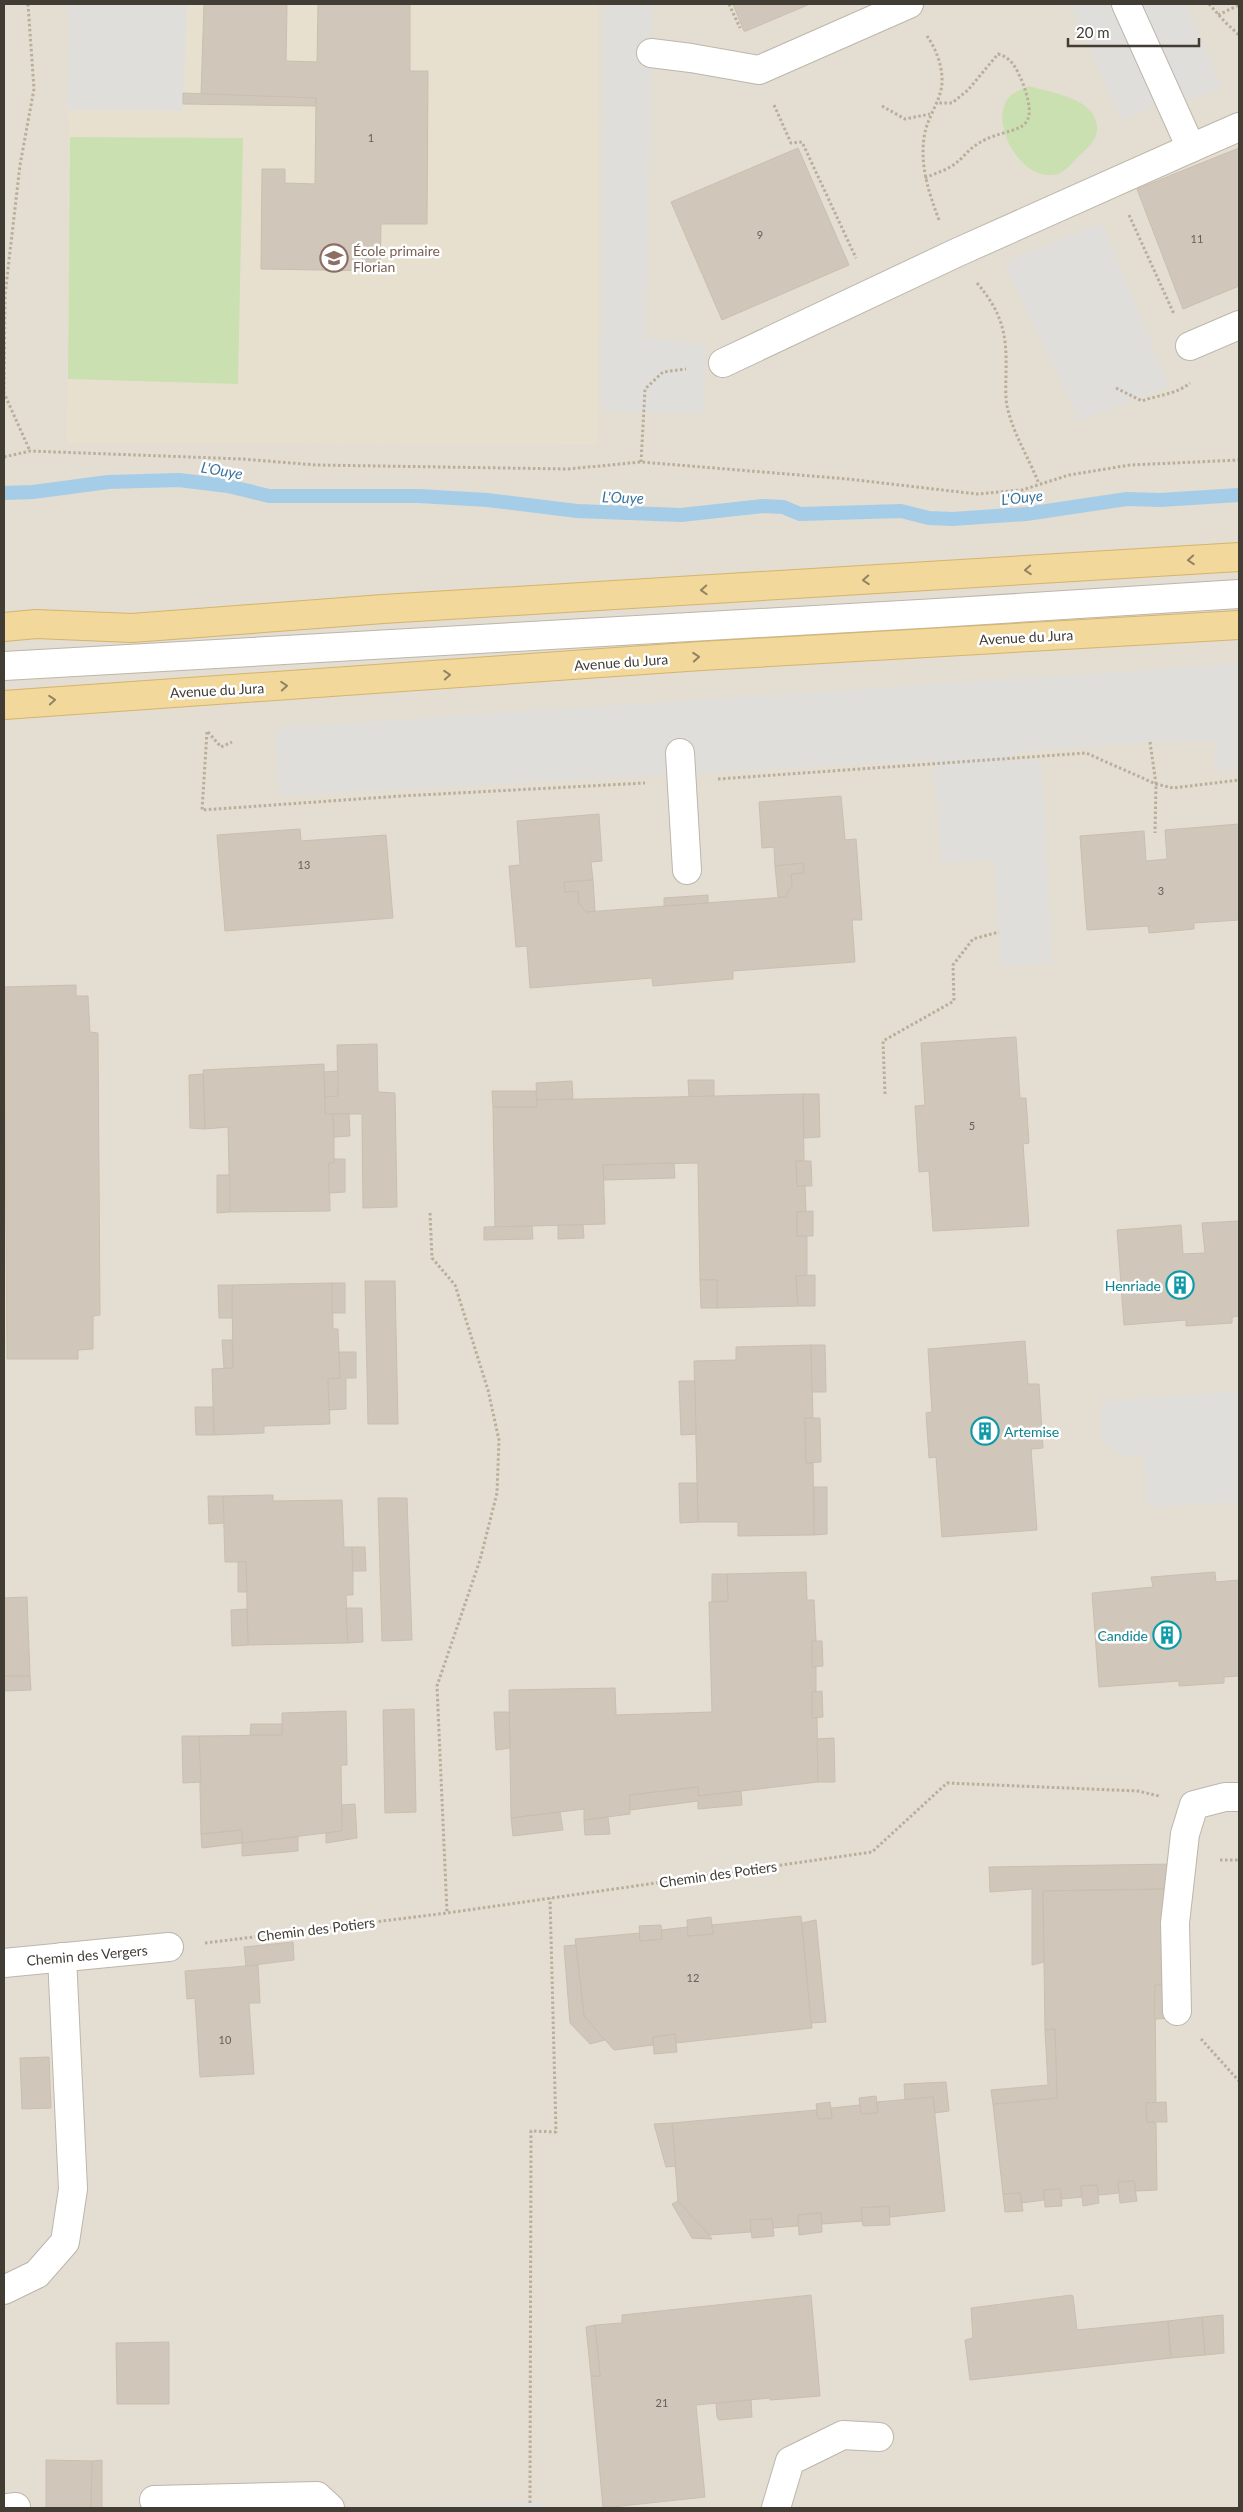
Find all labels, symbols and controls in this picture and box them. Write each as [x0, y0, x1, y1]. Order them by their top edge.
scale bar [1068, 15, 1199, 47]
text: 20 m [1076, 23, 1110, 41]
house number: 1 [368, 131, 374, 144]
house number: 9 [757, 228, 763, 241]
house number: 11 [1191, 232, 1203, 245]
place label: École primaire Florian [353, 242, 440, 275]
school or university icon: École primaire Florian [319, 243, 349, 273]
water label: L'Ouye [200, 457, 244, 483]
water label: L'Ouye [1000, 486, 1044, 508]
water label: L'Ouye [602, 487, 644, 507]
one-way arrow [1186, 555, 1194, 566]
one-way arrow [1024, 565, 1032, 576]
one-way arrow [862, 575, 870, 586]
one-way arrow [700, 585, 708, 596]
street label: Avenue du Jura [979, 626, 1074, 648]
street label: Avenue du Jura [573, 650, 669, 674]
one-way arrow [692, 651, 700, 662]
one-way arrow [443, 670, 451, 681]
street label: Avenue du Jura [170, 679, 265, 701]
one-way arrow [281, 680, 289, 691]
one-way arrow [49, 694, 57, 705]
house number: 13 [298, 858, 310, 871]
house number: 3 [1158, 884, 1164, 897]
house number: 5 [969, 1119, 975, 1132]
building icon: Henriade [1165, 1270, 1195, 1300]
place label: Henriade [1105, 1277, 1161, 1294]
building icon: Artemise [970, 1416, 1000, 1446]
place label: Artemise [1004, 1423, 1059, 1440]
building icon: Candide [1152, 1620, 1182, 1650]
place label: Candide [1097, 1627, 1148, 1644]
street label: Chemin des Potiers [658, 1857, 778, 1891]
street label: Chemin des Potiers [256, 1913, 376, 1945]
street label: Chemin des Vergers [26, 1941, 148, 1969]
house number: 12 [687, 1971, 699, 1984]
house number: 10 [219, 2033, 232, 2046]
house number: 21 [656, 2396, 668, 2409]

